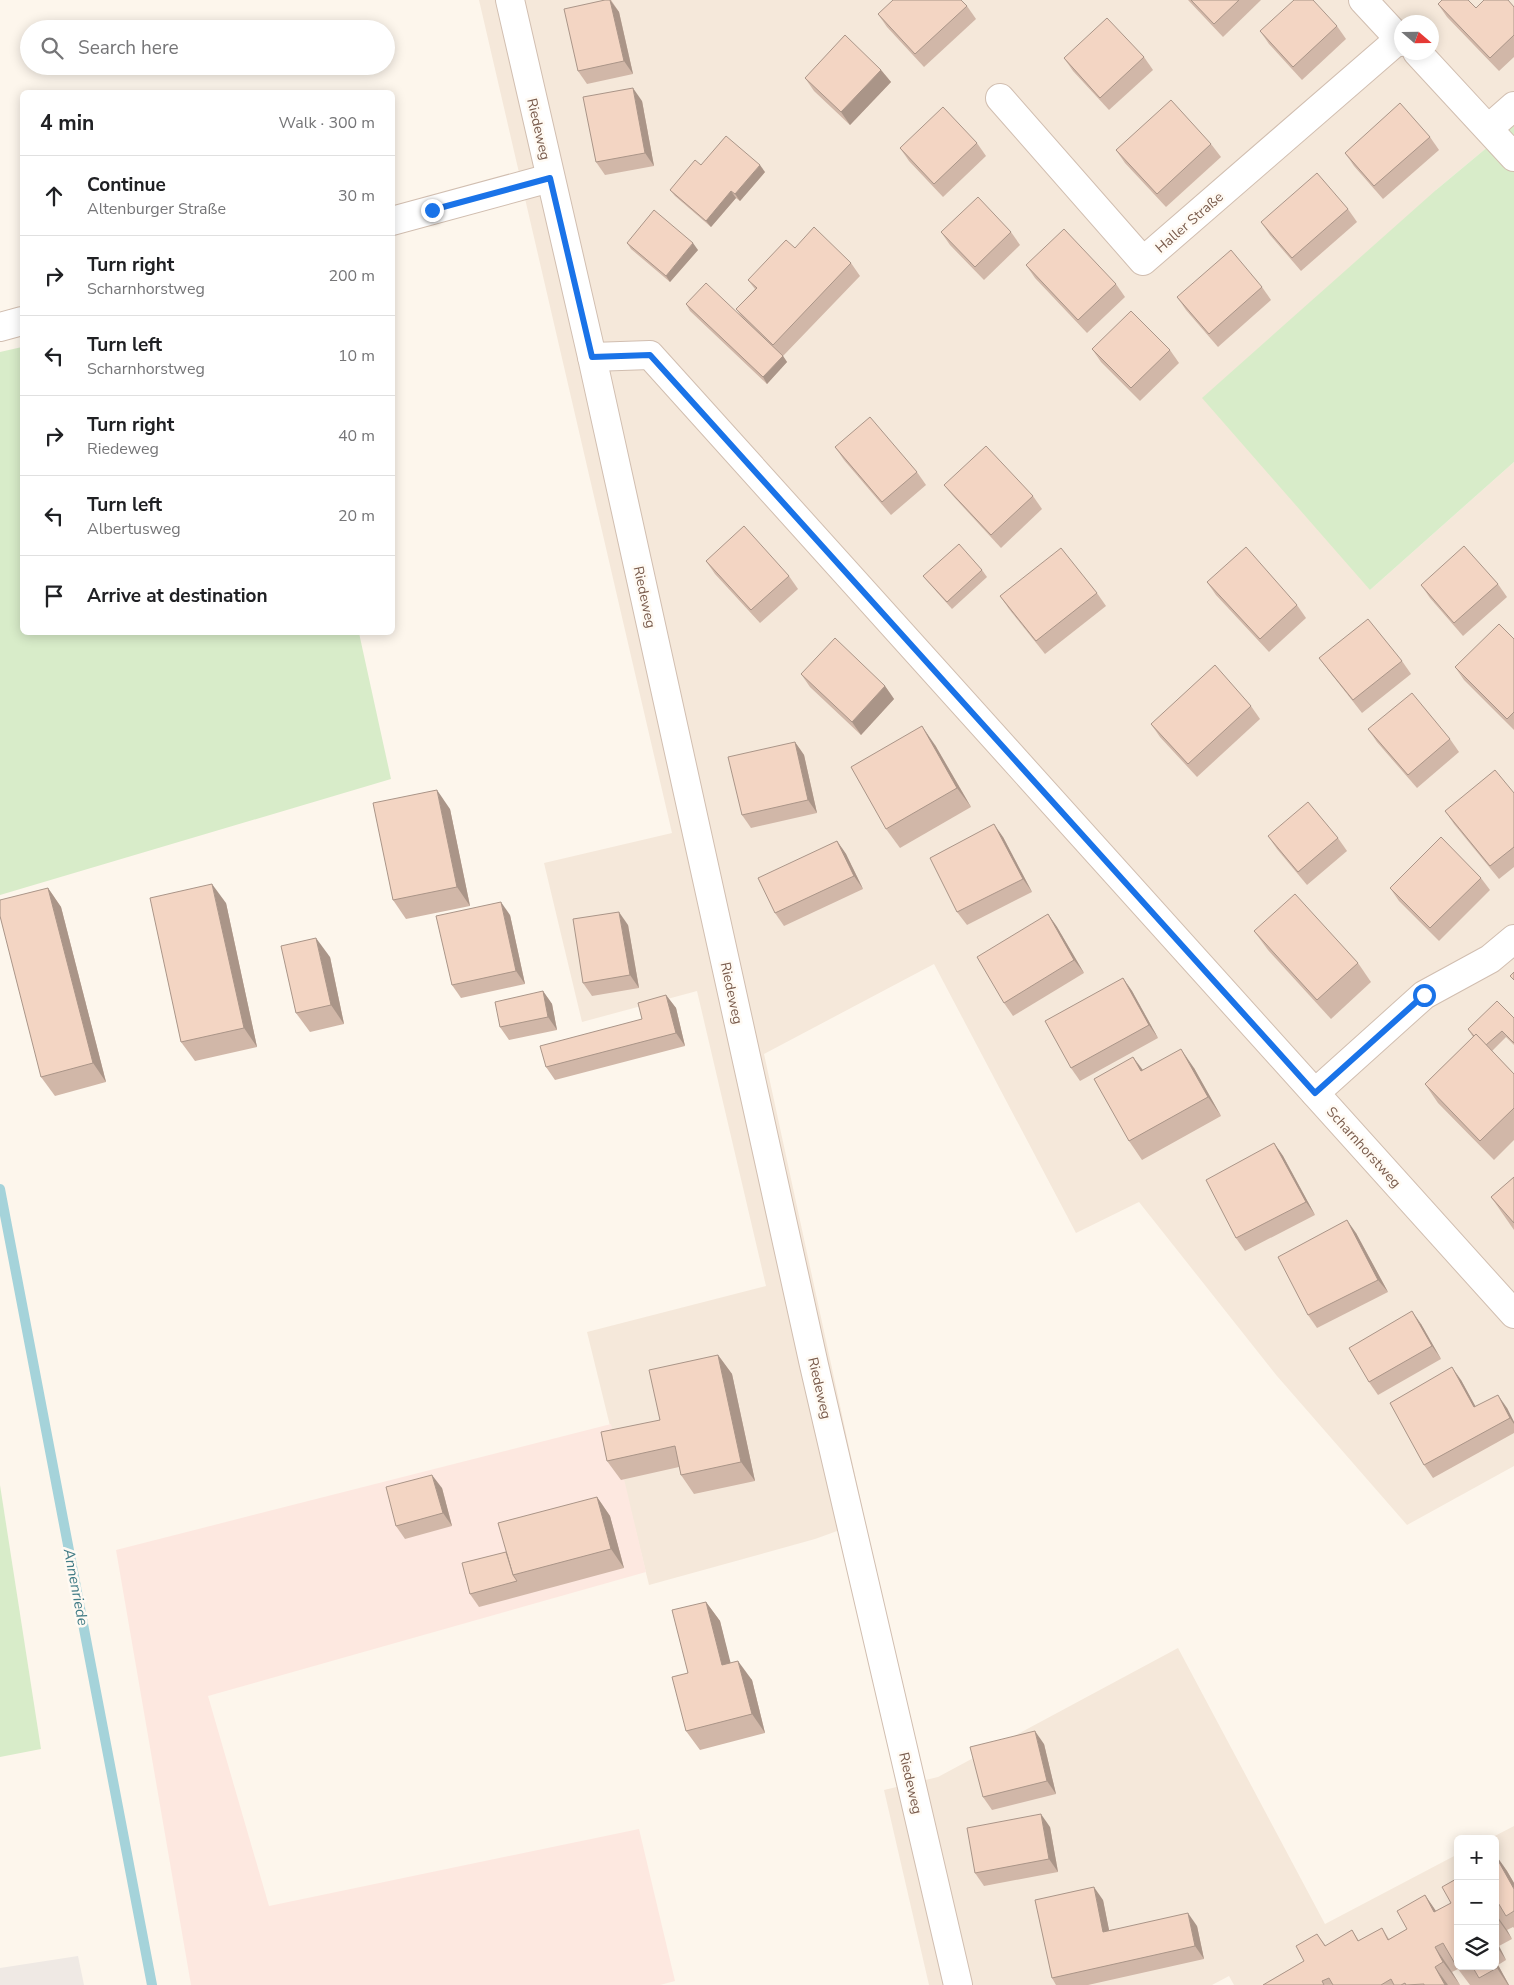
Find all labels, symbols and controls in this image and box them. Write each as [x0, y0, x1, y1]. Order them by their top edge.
north arrow [1394, 15, 1439, 60]
search box [20, 20, 395, 75]
icon: search [38, 34, 66, 62]
text: Search here [78, 35, 179, 61]
street label: Riedeweg [522, 96, 555, 162]
text: 4 min [40, 109, 94, 137]
text: Walk · 300 m [279, 112, 375, 134]
text: Continue [87, 172, 166, 198]
icon: ahead [40, 182, 68, 210]
text: 30 m [338, 185, 375, 207]
street label: Haller Straße [1151, 188, 1227, 257]
text: Altenburger Straße [87, 198, 226, 220]
route end [421, 199, 444, 222]
text: Turn right [87, 252, 174, 278]
icon: right [40, 262, 68, 290]
text: 200 m [328, 265, 375, 287]
text: Scharnhorstweg [87, 278, 205, 300]
text: Turn left [87, 332, 162, 358]
icon: left [40, 342, 68, 370]
text: 10 m [338, 345, 375, 367]
text: Scharnhorstweg [87, 358, 205, 380]
text: Turn right [87, 412, 174, 438]
icon: right [40, 422, 68, 450]
text: 40 m [338, 425, 375, 447]
text: Riedeweg [87, 438, 159, 460]
text: Turn left [87, 492, 162, 518]
icon: left [40, 502, 68, 530]
text: 20 m [338, 505, 375, 527]
text: Albertusweg [87, 518, 181, 540]
street label: Riedeweg [629, 564, 660, 630]
icon: arrive [40, 582, 68, 610]
text: Arrive at destination [87, 583, 268, 609]
street label: Riedeweg [716, 960, 747, 1026]
route start [1413, 984, 1436, 1007]
street label: Scharnhorstweg [1322, 1103, 1405, 1192]
street label: Riedeweg [803, 1355, 836, 1421]
water label: Annenriede [59, 1546, 93, 1627]
street label: Riedeweg [894, 1750, 927, 1816]
map controls [1454, 1835, 1499, 1970]
button: + [1454, 1835, 1499, 1880]
button: − [1454, 1880, 1499, 1925]
button: layers [1454, 1925, 1499, 1970]

